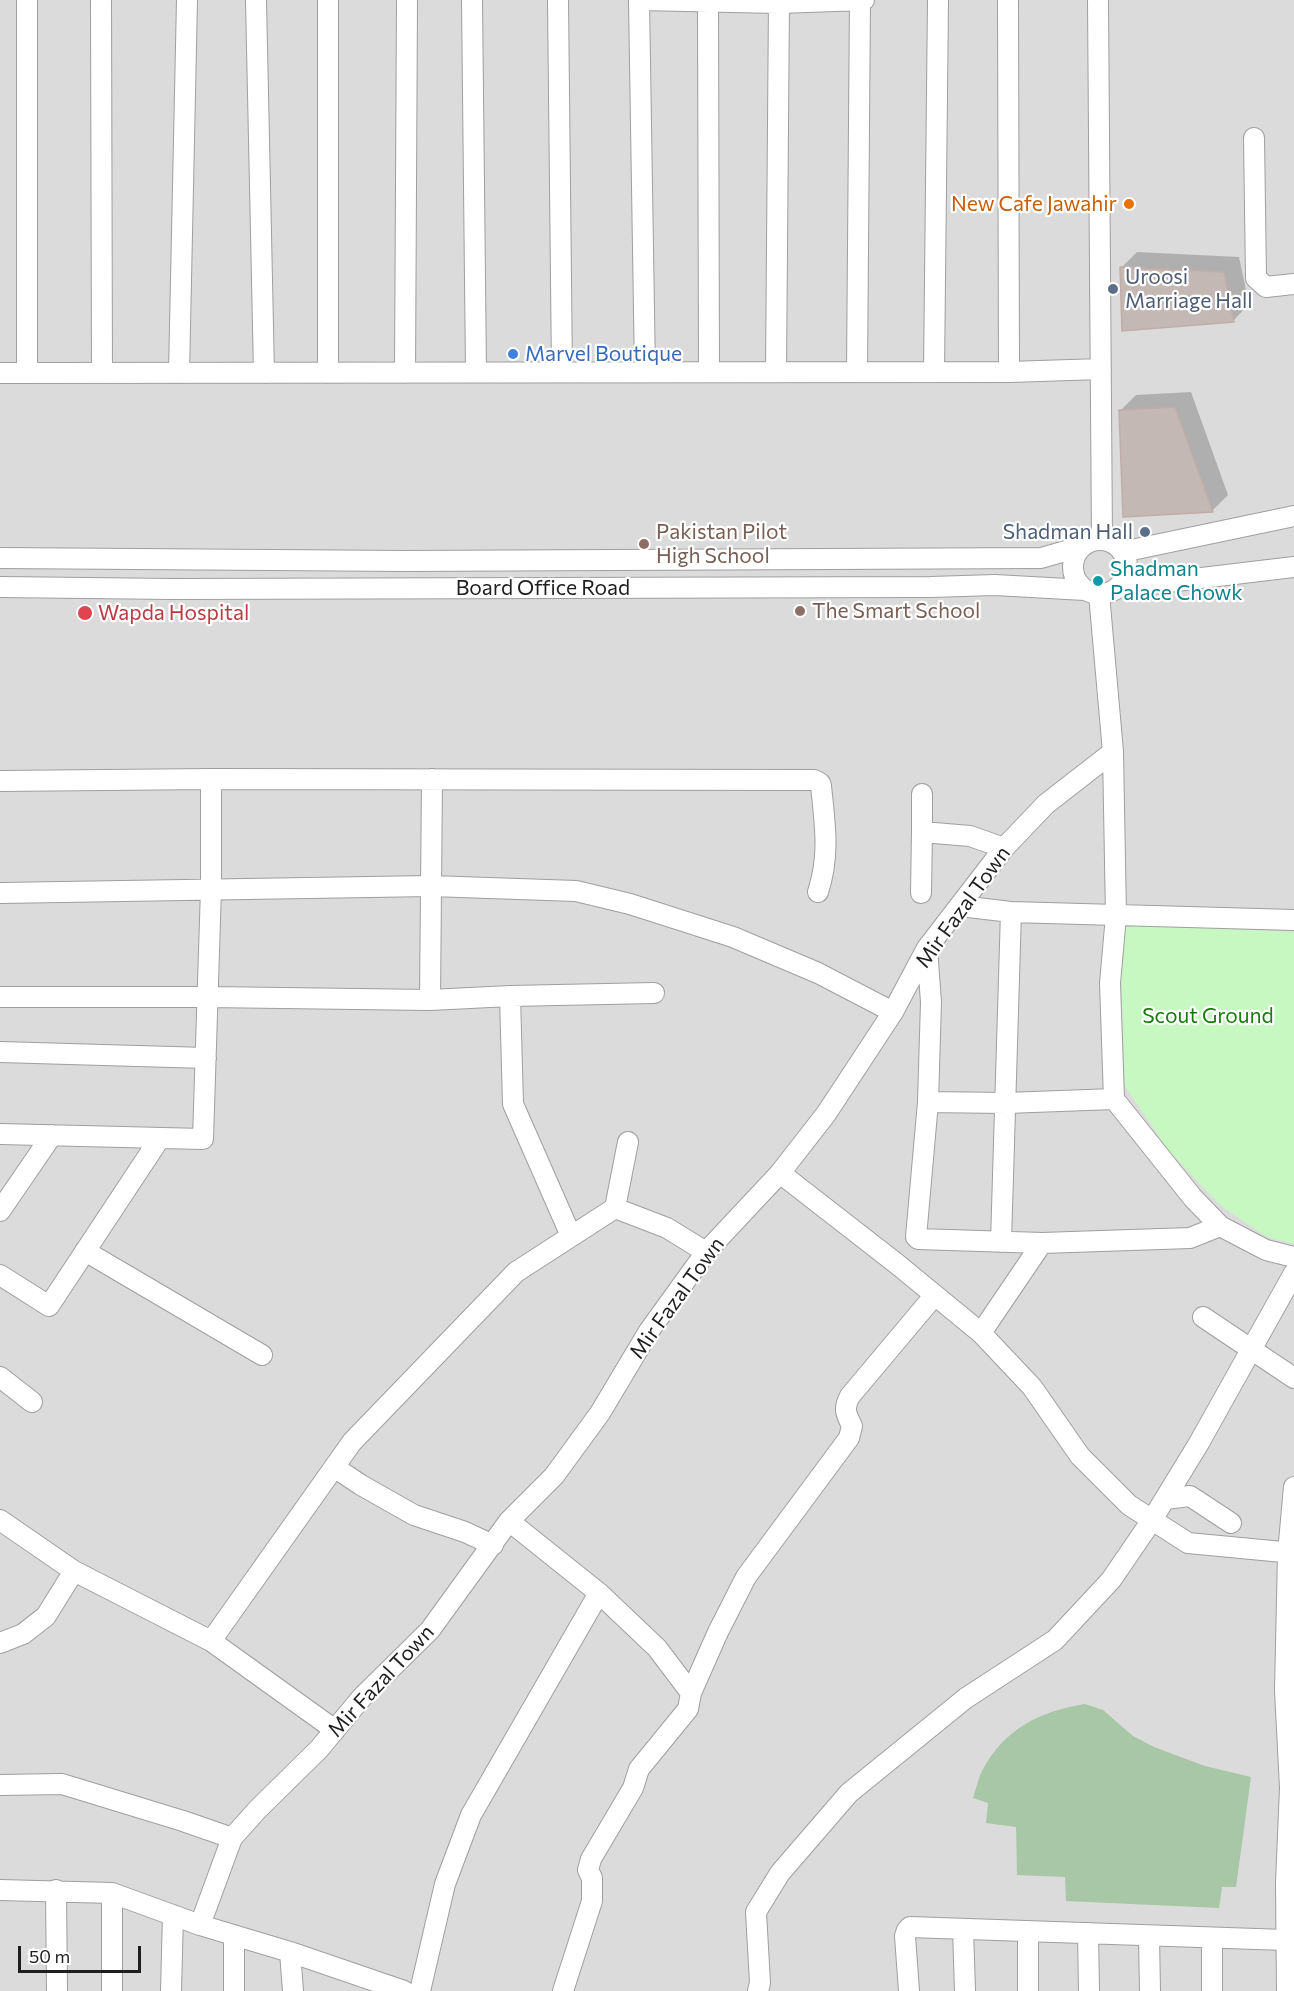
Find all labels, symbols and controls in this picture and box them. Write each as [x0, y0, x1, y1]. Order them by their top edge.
place label: New Cafe Jawahir [951, 191, 1117, 217]
marker: New Cafe Jawahir [1122, 197, 1136, 211]
place label: Uroosi Marriage Hall [1125, 264, 1253, 314]
marker: Uroosi Marriage Hall [1106, 282, 1120, 296]
place label: Marvel Boutique [525, 341, 682, 367]
marker: Marvel Boutique [506, 347, 520, 361]
place label: Pakistan Pilot High School [656, 519, 787, 569]
place label: Shadman Hall [1003, 519, 1133, 545]
marker: Shadman Hall [1138, 525, 1152, 539]
marker: Pakistan Pilot High School [637, 537, 651, 551]
place label: Shadman Palace Chowk [1110, 556, 1243, 606]
marker: Shadman Palace Chowk [1091, 574, 1105, 588]
street label: Board Office Road [456, 575, 630, 601]
place label: The Smart School [812, 598, 980, 624]
place label: Wapda Hospital [98, 600, 249, 626]
marker: Wapda Hospital [76, 604, 94, 622]
marker: The Smart School [793, 604, 807, 618]
street label: Mir Fazal Town [910, 841, 1016, 973]
park label: Scout Ground [1142, 1003, 1274, 1029]
street label: Mir Fazal Town [624, 1232, 730, 1364]
street label: Mir Fazal Town [323, 1620, 439, 1742]
scale bar [21, 1934, 144, 1972]
text: 50 m [29, 1945, 70, 1967]

